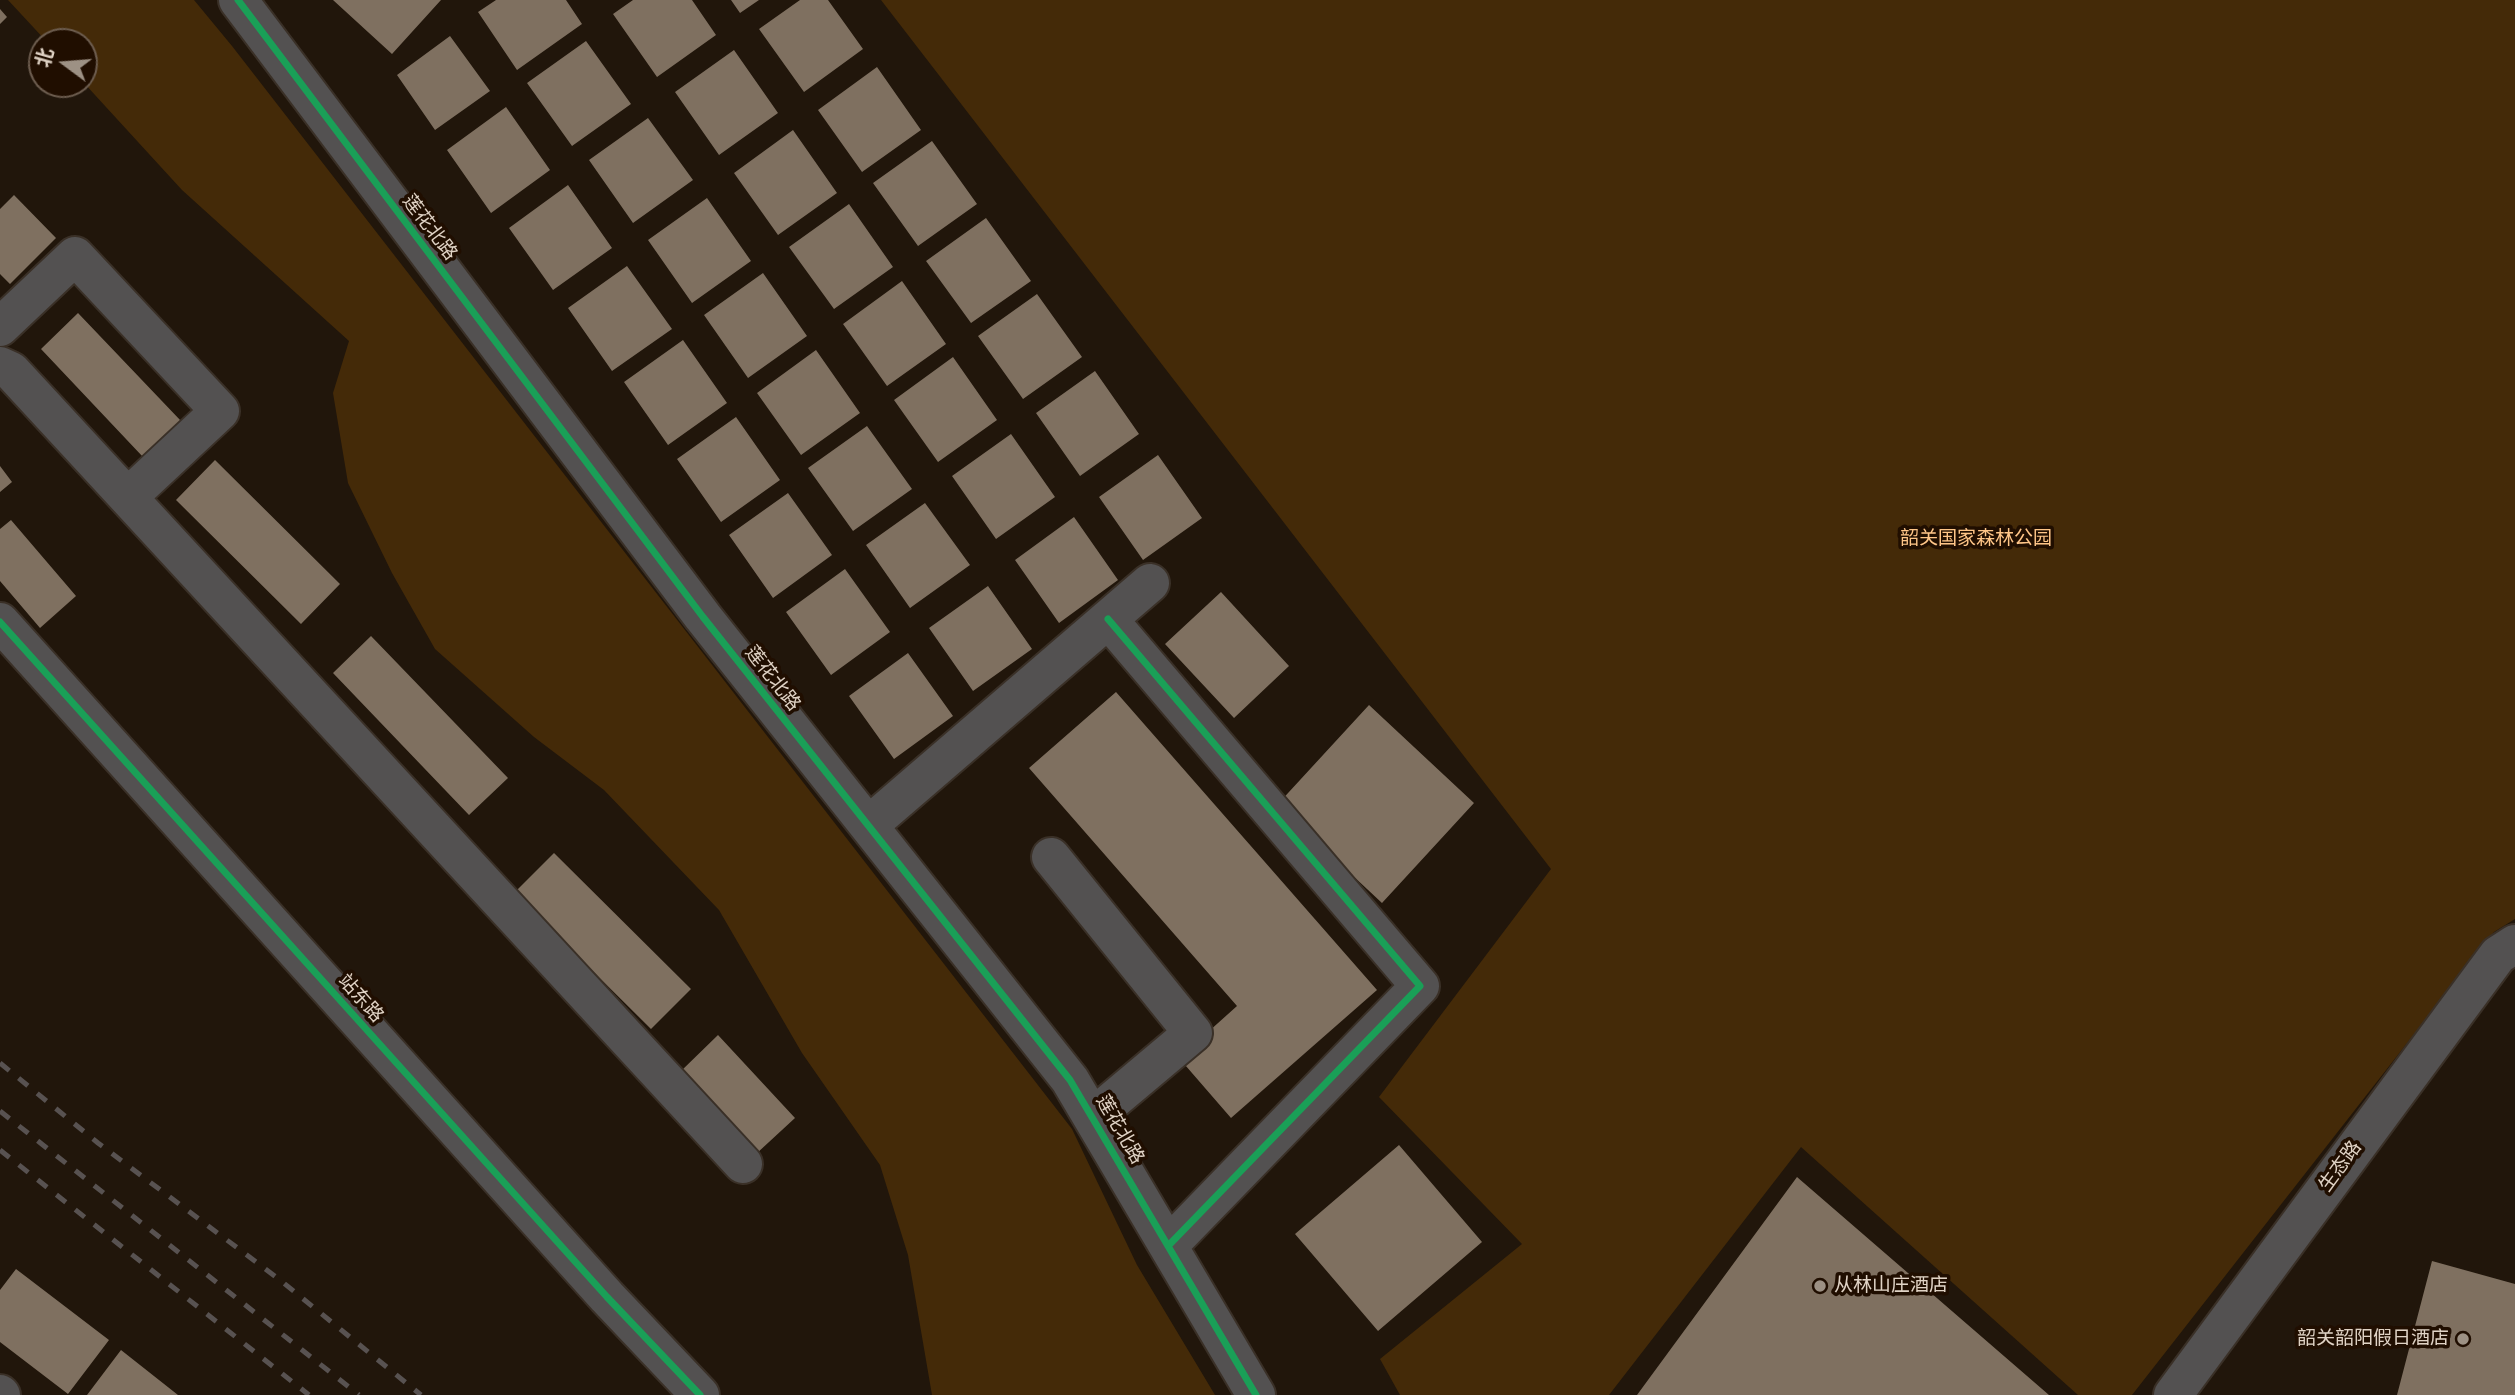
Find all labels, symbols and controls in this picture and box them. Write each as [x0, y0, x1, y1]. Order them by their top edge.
north arrow [28, 28, 98, 98]
text: 北 [31, 45, 58, 70]
street label: 莲花北路 [397, 191, 461, 265]
park label: 韶关国家森林公园 [1900, 528, 2052, 550]
street label: 莲花北路 [740, 642, 804, 716]
street label: 站东路 [332, 970, 388, 1028]
street label: 莲花北路 [1090, 1091, 1148, 1169]
street label: 生态路 [2315, 1137, 2367, 1197]
place label: 从林山庄酒店 [1834, 1275, 1948, 1297]
marker: 从林山庄酒店 [1812, 1278, 1828, 1294]
place label: 韶关韶阳假日酒店 [2297, 1328, 2449, 1350]
marker: 韶关韶阳假日酒店 [2455, 1331, 2471, 1347]

